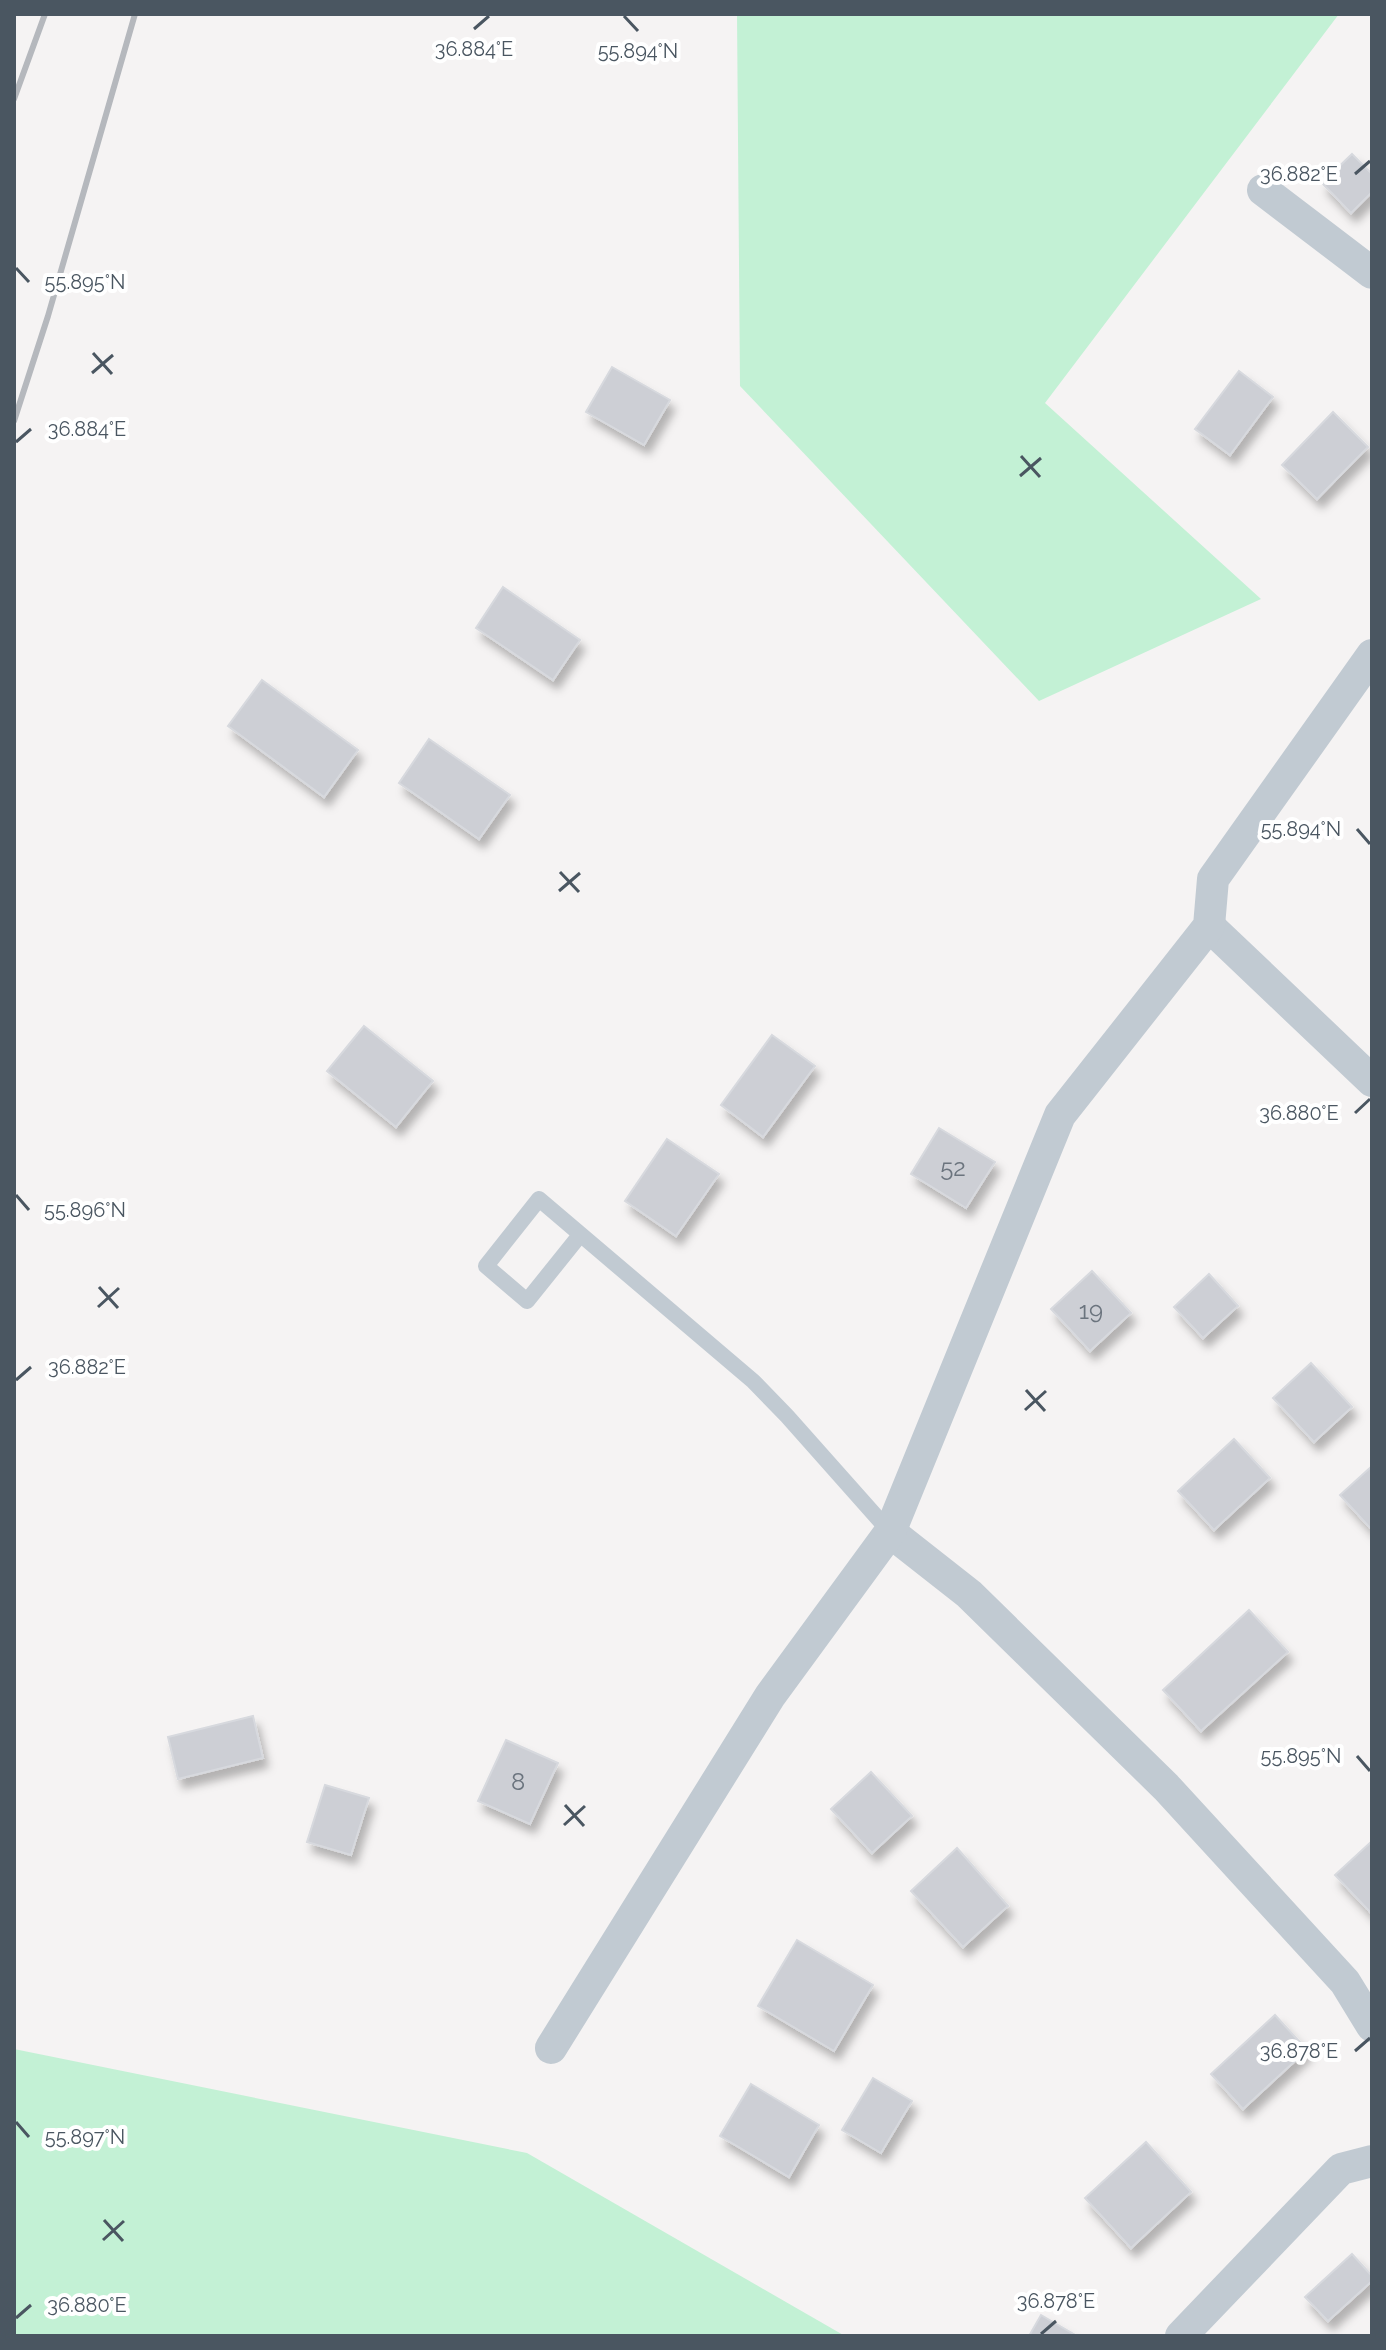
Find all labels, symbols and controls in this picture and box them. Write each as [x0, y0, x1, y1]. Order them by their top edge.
text: 36.884°E [435, 37, 513, 61]
text: 55.894°N [598, 39, 678, 63]
text: 36.882°E [1260, 162, 1338, 186]
text: 55.895°N [45, 270, 125, 294]
text: 36.884°E [48, 417, 126, 441]
text: 55.894°N [1261, 817, 1341, 841]
text: 36.880°E [1259, 1101, 1339, 1125]
house number: 52 [940, 1153, 966, 1182]
text: 55.896°N [44, 1198, 126, 1222]
house number: 19 [1079, 1296, 1103, 1325]
text: 36.882°E [48, 1355, 126, 1379]
text: 55.895°N [1261, 1744, 1341, 1768]
house number: 8 [511, 1767, 525, 1796]
text: 36.878°E [1260, 2039, 1338, 2063]
text: 55.897°N [45, 2125, 125, 2149]
text: 36.878°E [1017, 2289, 1095, 2313]
text: 36.880°E [47, 2293, 127, 2317]

